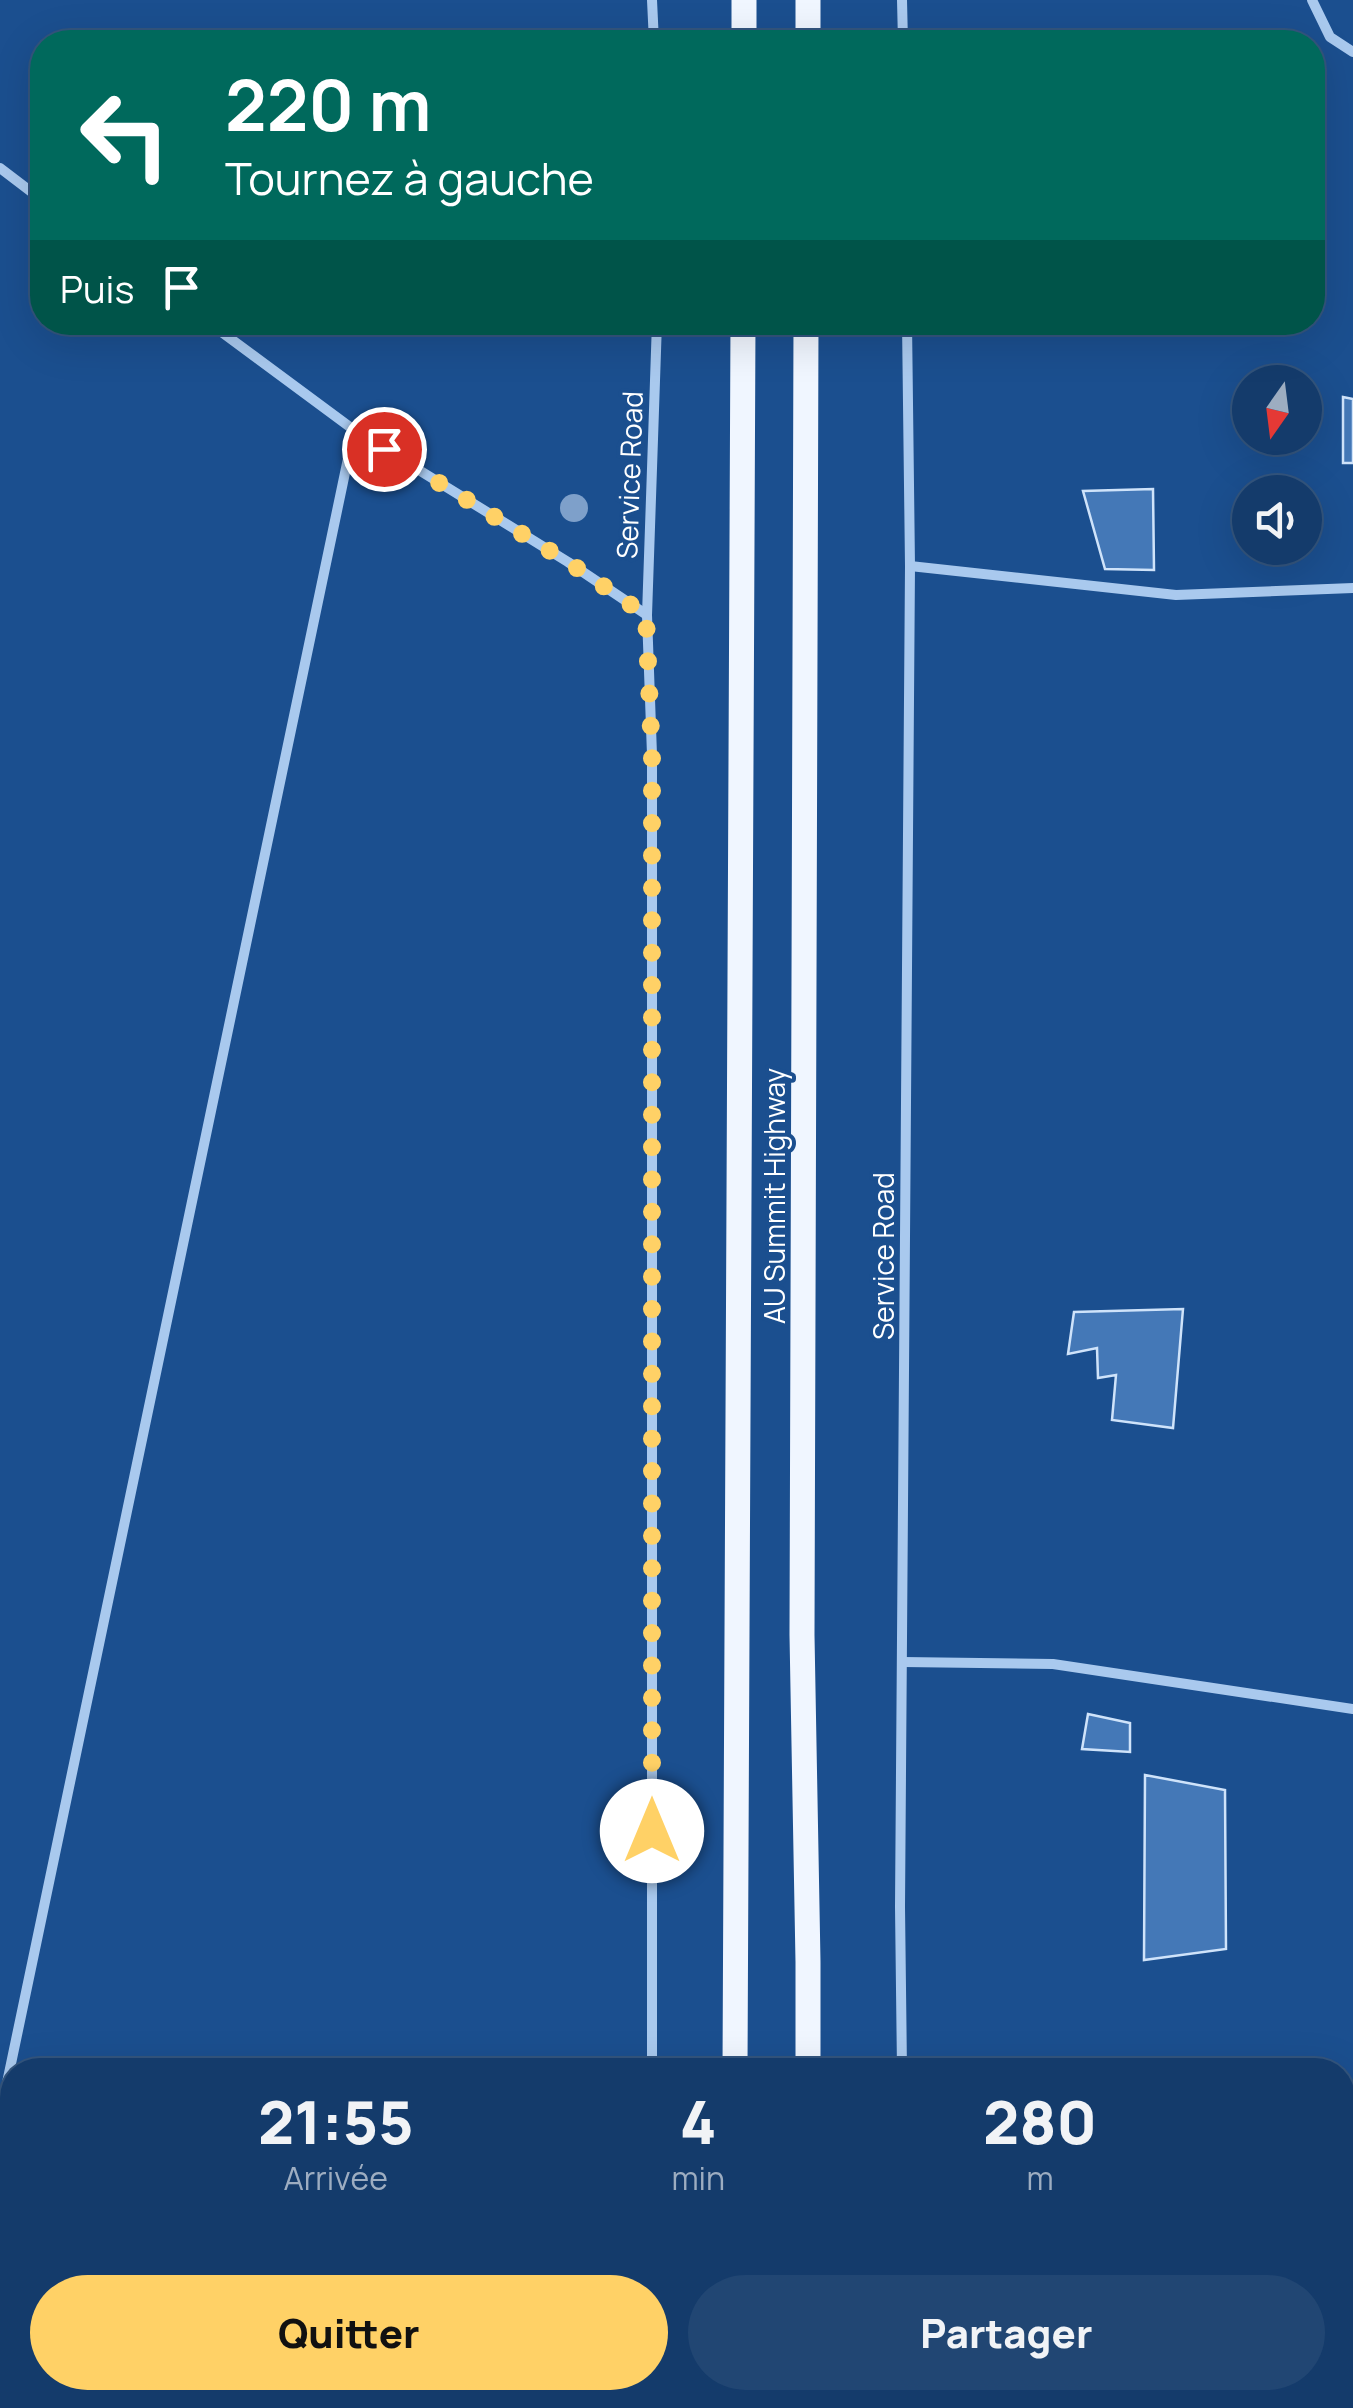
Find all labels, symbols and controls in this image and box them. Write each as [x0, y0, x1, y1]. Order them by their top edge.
text: 220 m [225, 56, 431, 152]
icon: left [60, 70, 190, 200]
text: Tournez à gauche [225, 147, 594, 209]
icon: arrive [154, 260, 209, 315]
text: Puis [60, 262, 134, 314]
north arrow [1232, 365, 1322, 455]
map controls [1232, 365, 1322, 565]
street label: Service Road [607, 390, 651, 560]
pin [342, 407, 427, 492]
icon: arrive [357, 422, 412, 477]
button: sound [1232, 475, 1322, 565]
street label: AU Summit Highway [755, 1068, 793, 1324]
street label: Service Road [864, 1172, 902, 1340]
position arrow [600, 1779, 704, 1883]
text: 21:55 [258, 2080, 414, 2162]
text: 4 [680, 2080, 717, 2162]
text: 280 [983, 2080, 1097, 2162]
text: Arrivée [283, 2156, 388, 2200]
text: min [671, 2156, 725, 2200]
text: m [1026, 2156, 1054, 2200]
button: Quitter [30, 2275, 668, 2390]
button: Partager [688, 2275, 1325, 2390]

